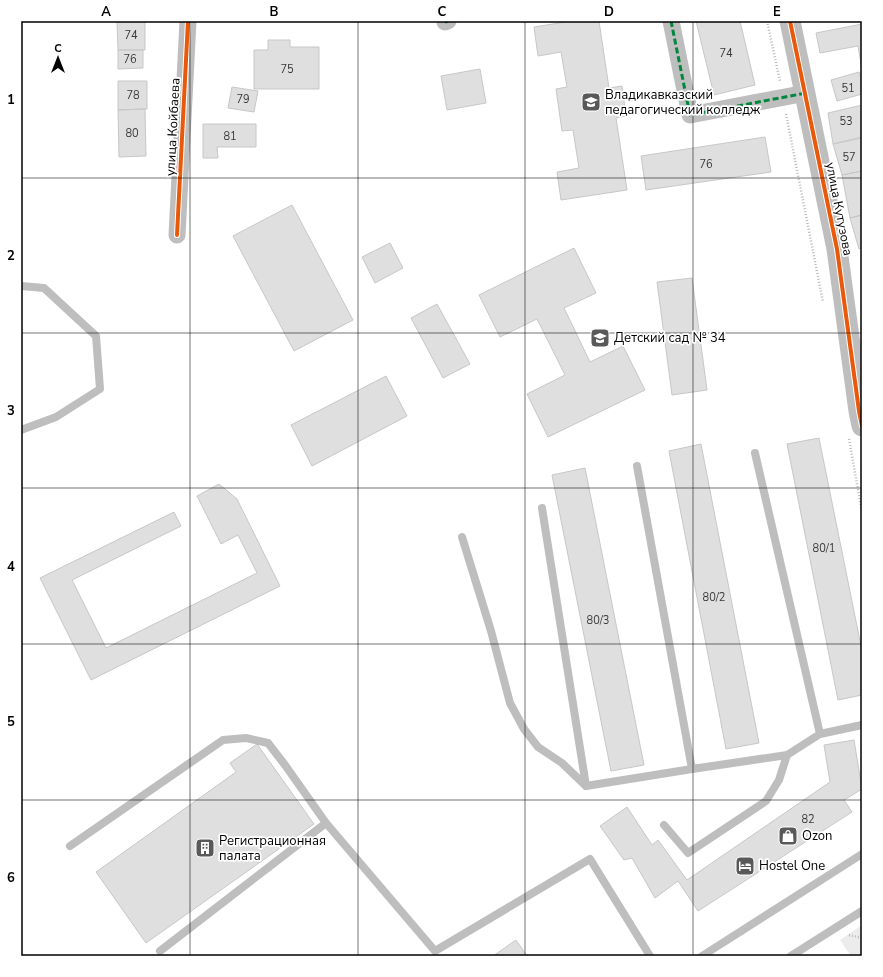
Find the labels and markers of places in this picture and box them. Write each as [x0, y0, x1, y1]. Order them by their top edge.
place label: Владикавказский педагогический колледж [605, 86, 761, 119]
school or university icon: Владикавказский педагогический колледж [580, 91, 602, 113]
school or university icon: Детский сад № 34 [589, 327, 611, 349]
place label: Детский сад № 34 [614, 329, 726, 347]
shop icon: Ozon [777, 825, 799, 847]
place label: Ozon [802, 827, 832, 845]
place label: Регистрационная палата [219, 832, 326, 865]
building icon: Регистрационная палата [194, 837, 216, 859]
hotel icon: Hostel One [734, 855, 756, 877]
place label: Hostel One [759, 857, 825, 875]

